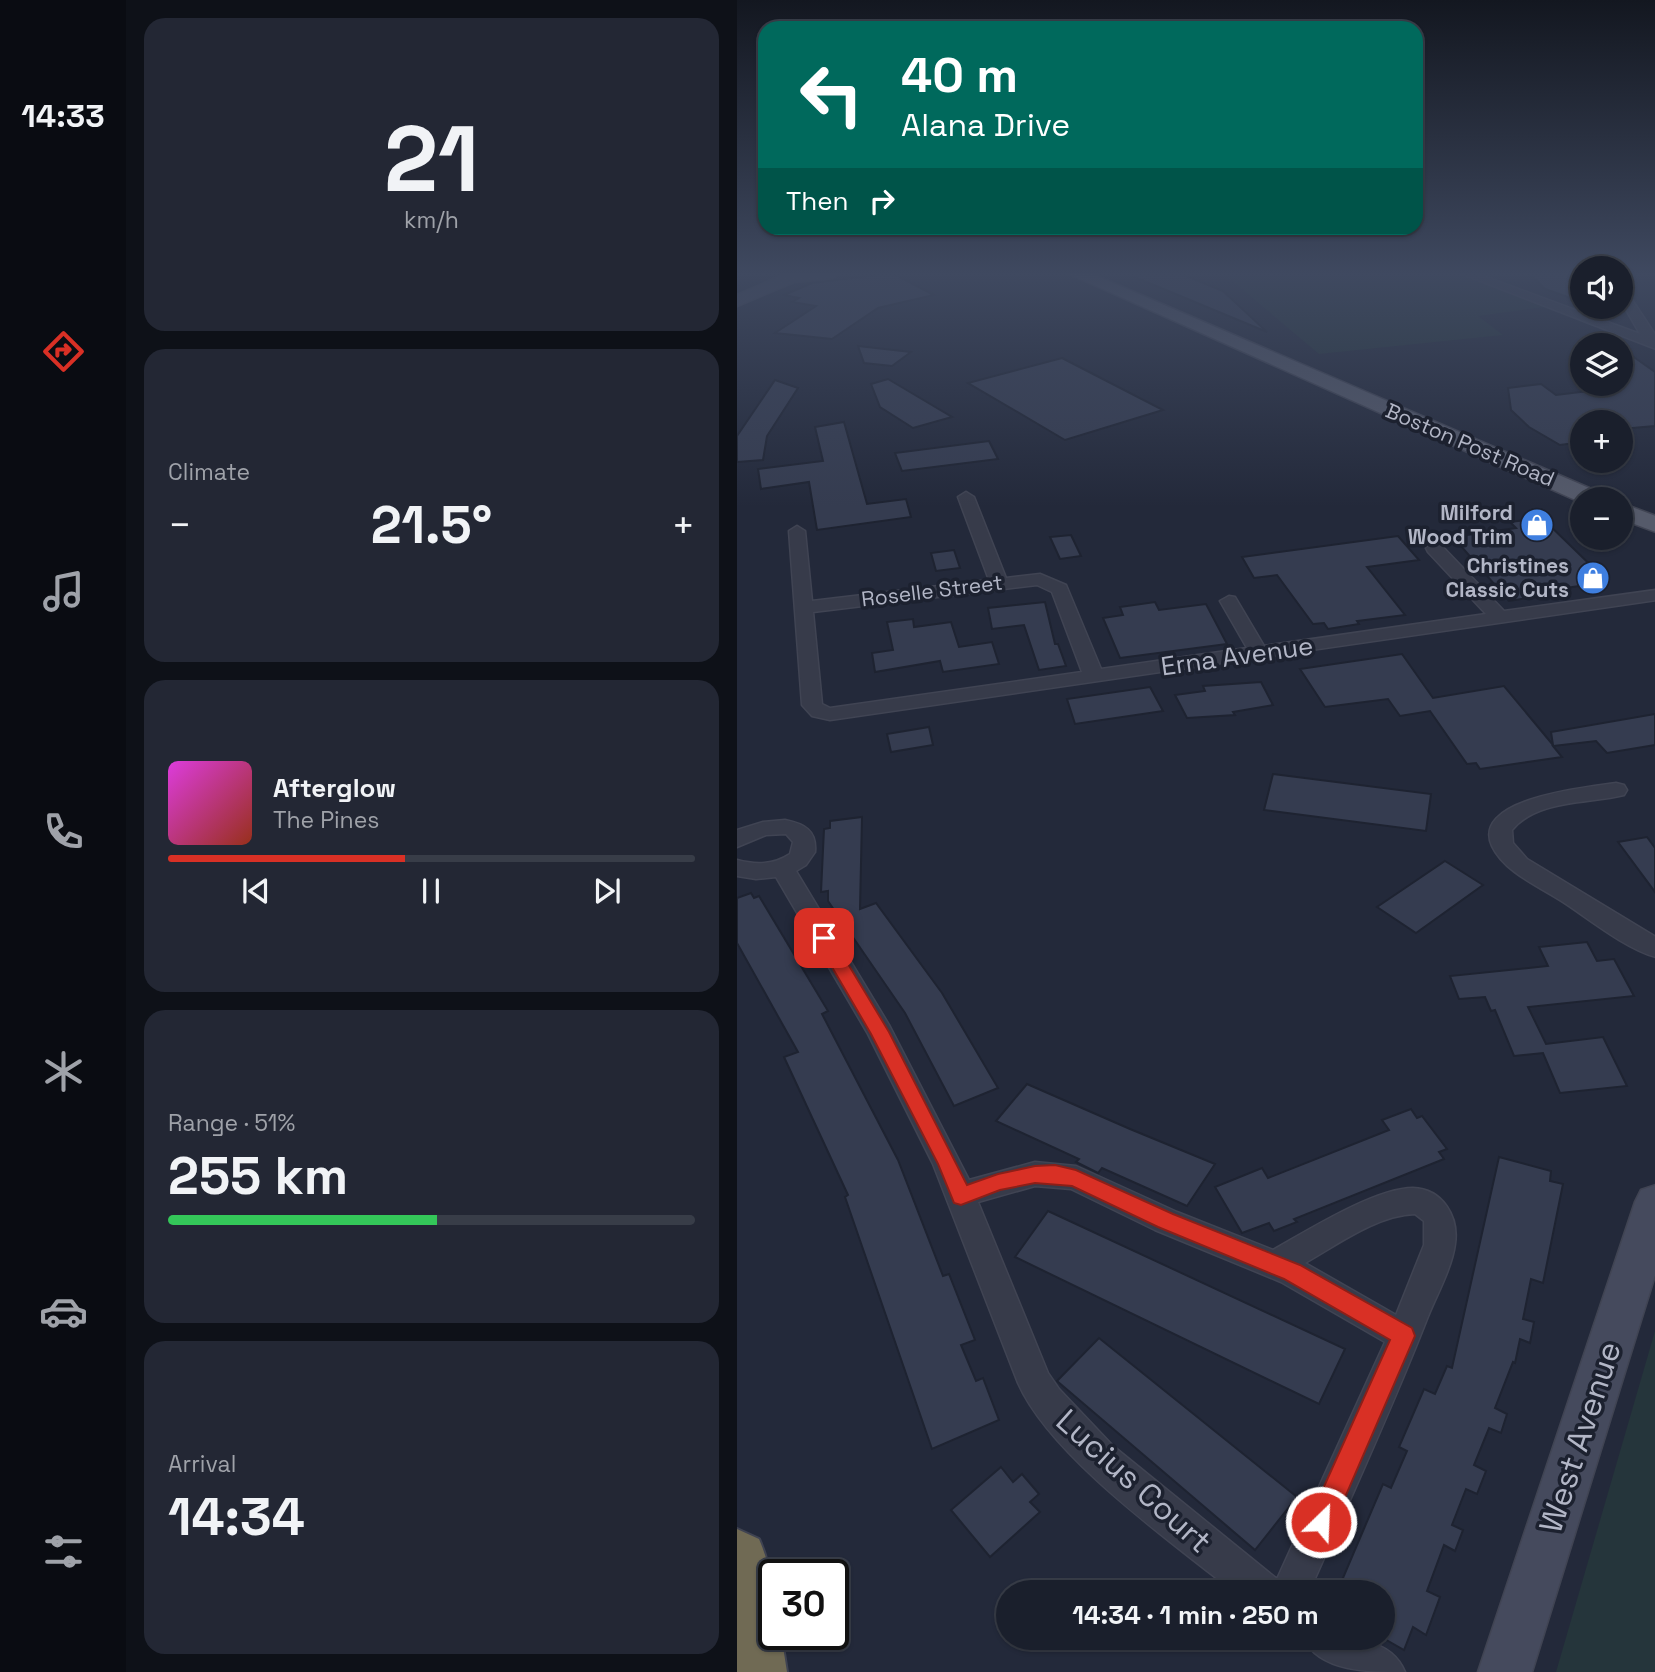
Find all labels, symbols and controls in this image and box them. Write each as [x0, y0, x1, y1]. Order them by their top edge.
text: 40 m [901, 44, 1018, 106]
icon: left [786, 49, 877, 140]
text: 14:33 [21, 96, 105, 136]
text: 21 [384, 101, 479, 218]
text: Alana Drive [901, 105, 1070, 145]
icon: right [863, 182, 901, 220]
text: Then [786, 184, 849, 218]
text: km/h [404, 205, 459, 235]
map controls [1570, 256, 1633, 550]
button: sound [1570, 256, 1633, 319]
icon: directions [39, 327, 88, 376]
button: layers [1570, 333, 1633, 396]
street label: Boston Post Road [1382, 397, 1559, 492]
button: + [1570, 410, 1633, 473]
text: Climate [168, 457, 250, 487]
button: − [1570, 487, 1633, 550]
text: 21.5° [371, 492, 492, 558]
place label: Milford Wood Trim [1408, 499, 1513, 550]
text: − [168, 501, 192, 549]
text: + [671, 501, 695, 549]
shop icon: Milford Wood Trim [1518, 506, 1556, 544]
place label: Christines Classic Cuts [1446, 552, 1569, 603]
shop icon: Christines Classic Cuts [1574, 559, 1612, 597]
icon: music [39, 567, 88, 616]
street label: Roselle Street [860, 568, 1004, 613]
street label: Erna Avenue [1159, 628, 1315, 684]
text: Afterglow [273, 771, 396, 805]
text: The Pines [273, 805, 379, 835]
icon: phone [39, 807, 88, 856]
icon: previous [237, 872, 275, 910]
icon: pause [412, 872, 450, 910]
icon: next [588, 872, 626, 910]
pin [794, 908, 854, 968]
icon: arrive [805, 919, 843, 957]
icon: climate [39, 1047, 88, 1096]
text: Range · 51% [168, 1108, 295, 1138]
text: 255 km [168, 1143, 348, 1209]
icon: car [39, 1287, 88, 1336]
street label: West Avenue [1530, 1336, 1630, 1538]
street label: Lucius Court [1048, 1401, 1220, 1561]
text: Arrival [168, 1449, 236, 1479]
text: 14:34 [168, 1484, 305, 1550]
position arrow [1284, 1485, 1358, 1559]
icon: filters [39, 1527, 88, 1576]
speed limit sign: 30 [758, 1559, 849, 1650]
text: 14:34 · 1 min · 250 m [1072, 1598, 1319, 1632]

